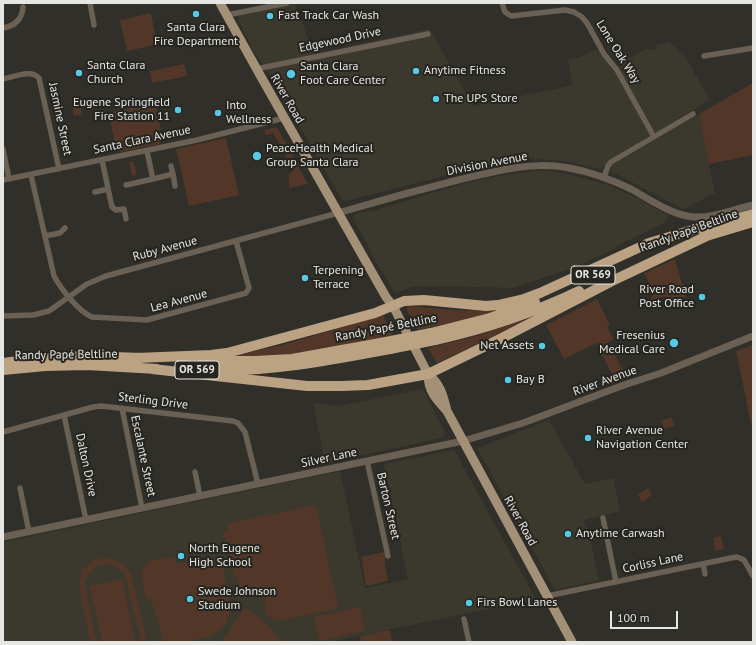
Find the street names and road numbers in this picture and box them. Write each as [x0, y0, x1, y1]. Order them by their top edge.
street label: Lone Oak Way [593, 18, 643, 86]
street label: Edgewood Drive [298, 24, 382, 56]
street label: River Road [267, 72, 307, 126]
street label: Jasmine Street [45, 81, 75, 157]
street label: Santa Clara Avenue [92, 123, 192, 157]
street label: Division Avenue [445, 149, 529, 179]
street label: Randy Papé Beltline [638, 207, 740, 255]
street label: Ruby Avenue [131, 233, 199, 265]
road number: OR 569 [571, 266, 615, 284]
street label: Lea Avenue [149, 287, 209, 315]
street label: Randy Papé Beltline [334, 311, 438, 345]
street label: Randy Papé Beltline [14, 347, 118, 363]
road number: OR 569 [175, 361, 219, 379]
street label: River Avenue [571, 363, 639, 399]
street label: Sterling Drive [117, 390, 189, 412]
street label: Escalante Street [127, 414, 159, 498]
street label: Dalton Drive [72, 432, 100, 498]
street label: Silver Lane [300, 445, 358, 471]
street label: Barton Street [373, 471, 403, 541]
street label: River Road [500, 494, 540, 548]
street label: Corliss Lane [621, 550, 685, 576]

